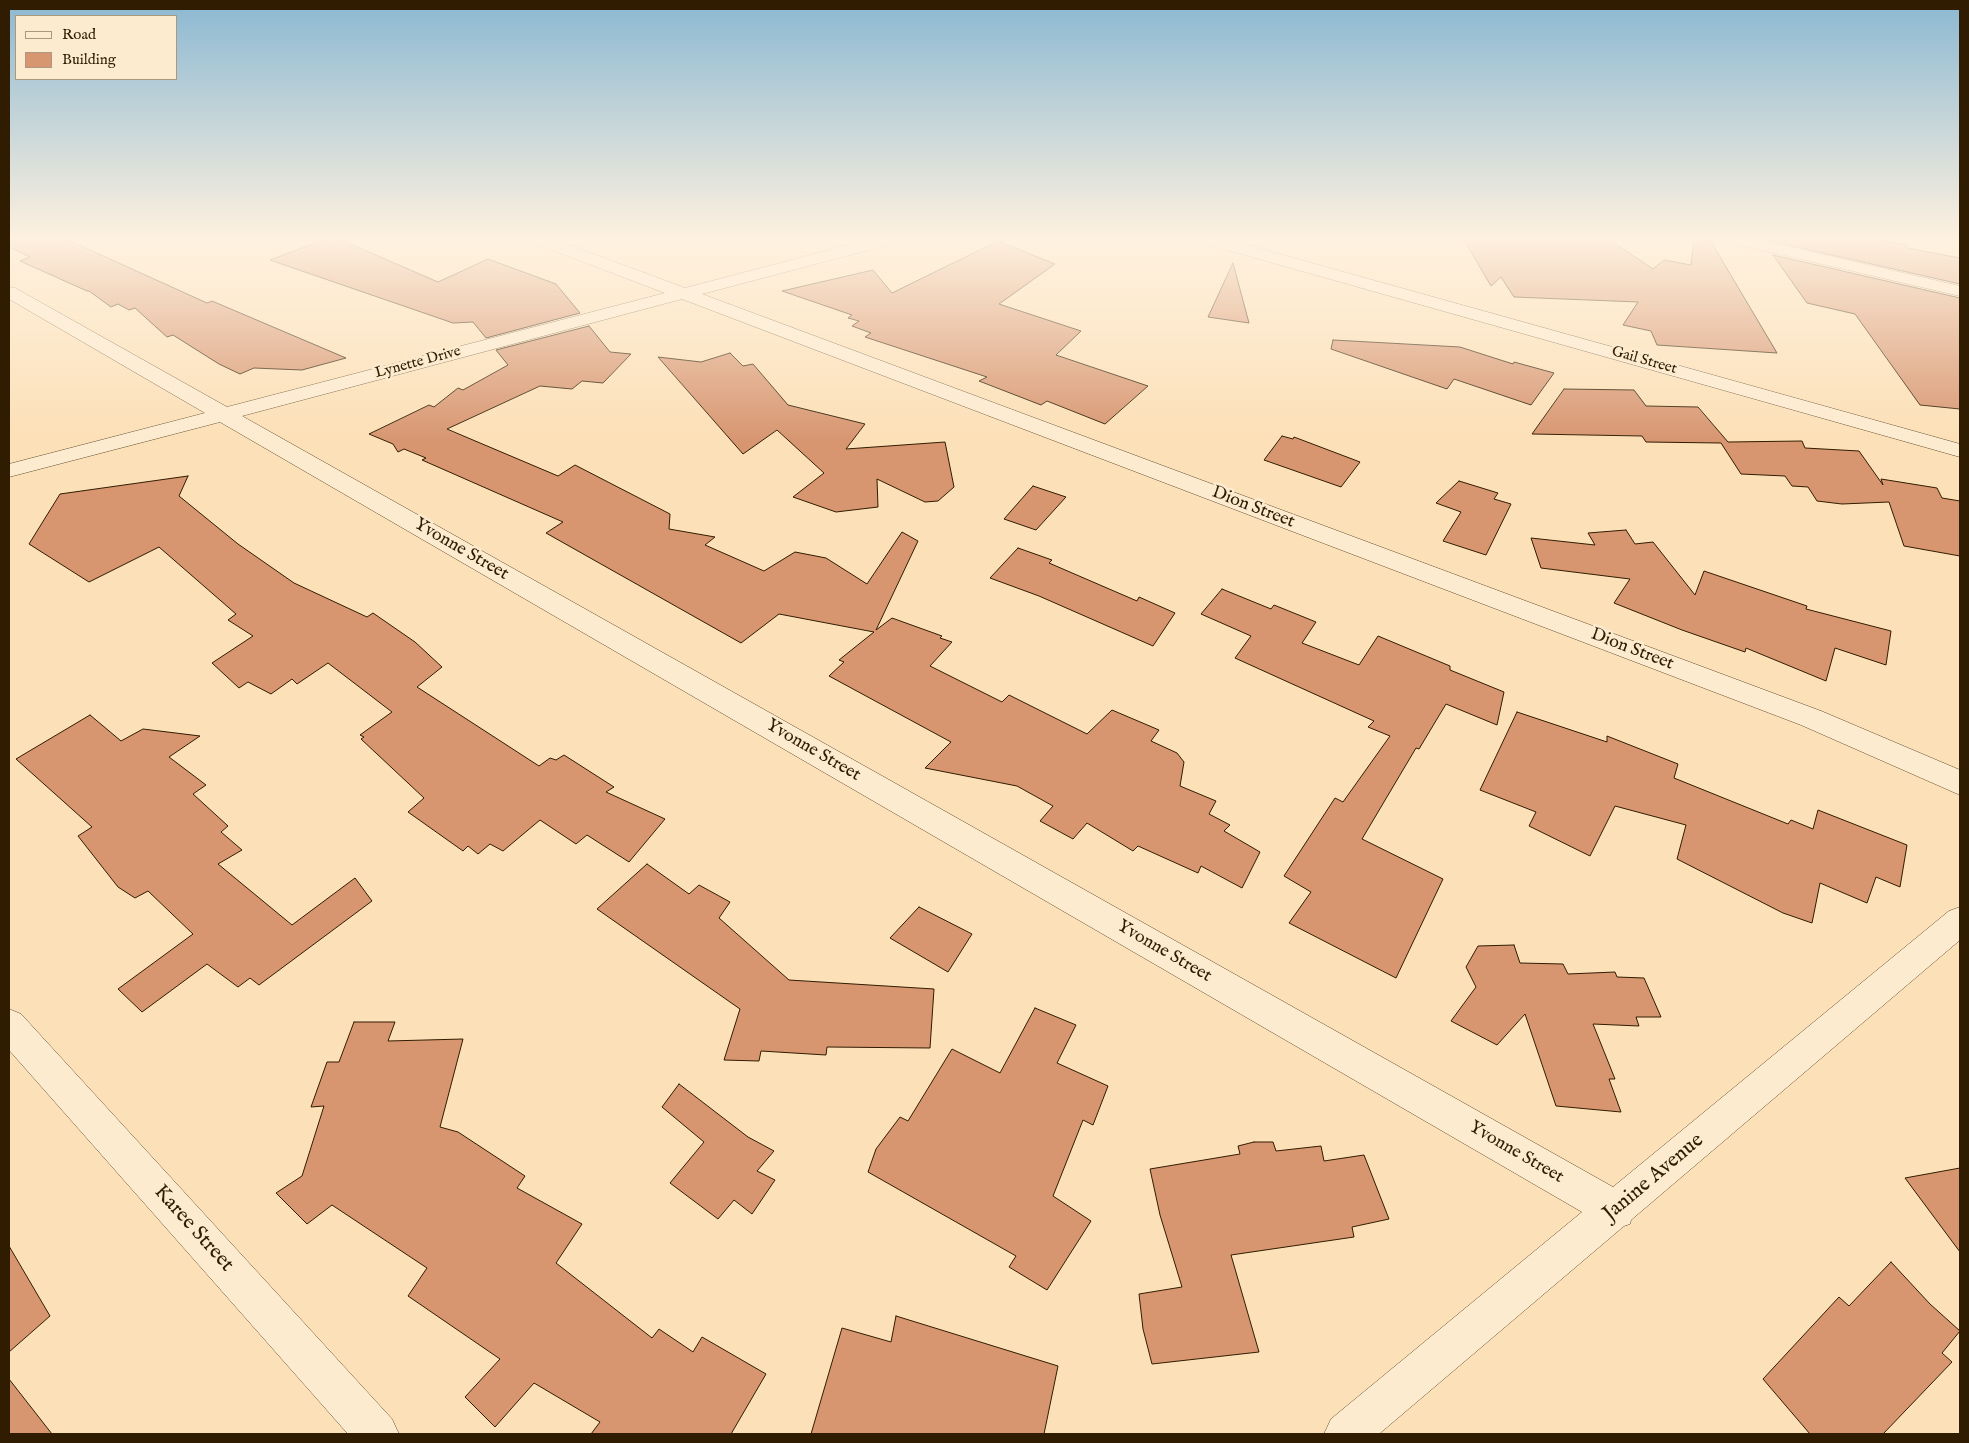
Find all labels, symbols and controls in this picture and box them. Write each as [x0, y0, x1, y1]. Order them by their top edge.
legend [15, 15, 178, 80]
text: Road [62, 25, 96, 44]
text: Building [62, 50, 116, 69]
street label: Lynette Drive [373, 343, 463, 383]
street label: Gail Street [1609, 343, 1679, 379]
street label: Dion Street [1208, 482, 1298, 534]
street label: Yvonne Street [410, 514, 512, 586]
street label: Dion Street [1587, 624, 1677, 676]
street label: Yvonne Street [762, 715, 864, 787]
street label: Yvonne Street [1113, 916, 1215, 988]
street label: Yvonne Street [1465, 1117, 1567, 1189]
street label: Janine Avenue [1599, 1129, 1709, 1227]
street label: Karee Street [148, 1180, 238, 1278]

